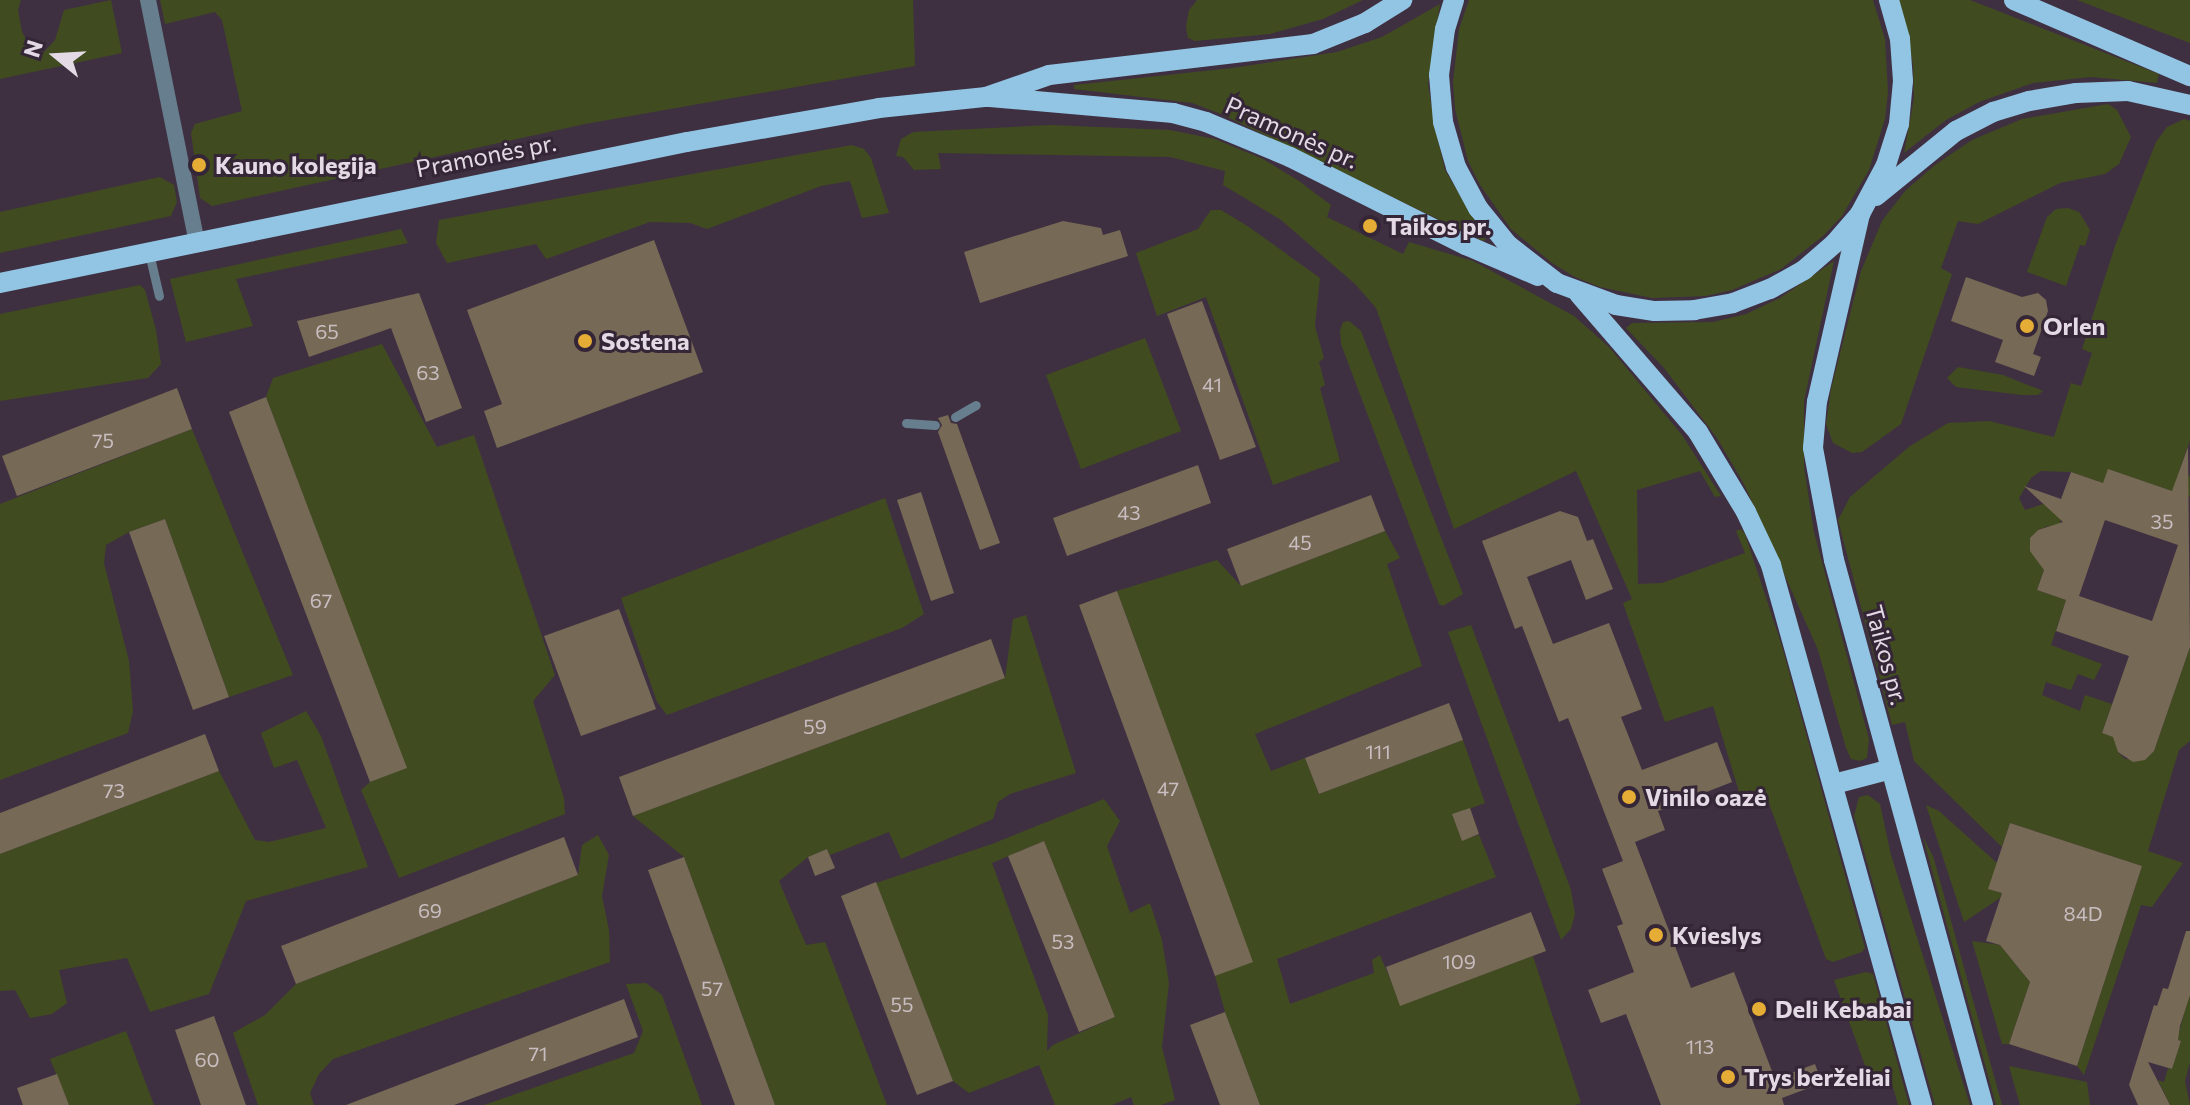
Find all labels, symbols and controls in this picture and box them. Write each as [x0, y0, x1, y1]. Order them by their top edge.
north arrow [16, 16, 96, 96]
text: N [17, 36, 48, 60]
street label: Pramonės pr. [1221, 90, 1363, 174]
street label: Pramonės pr. [413, 127, 559, 183]
place label: Kauno kolegija [215, 151, 377, 179]
marker: Kauno kolegija [190, 156, 208, 174]
place label: Taikos pr. [1386, 212, 1491, 240]
marker: Taikos pr. [1361, 217, 1379, 235]
place label: Orlen [2043, 312, 2105, 340]
marker: Orlen [2018, 317, 2036, 335]
house number: 65 [315, 319, 339, 343]
place label: Sostena [601, 327, 690, 355]
marker: Sostena [576, 332, 594, 350]
house number: 63 [416, 360, 440, 384]
house number: 41 [1202, 372, 1222, 396]
house number: 75 [92, 428, 114, 452]
house number: 43 [1117, 500, 1141, 524]
house number: 35 [2151, 509, 2173, 533]
house number: 45 [1288, 530, 1312, 554]
house number: 67 [310, 588, 332, 612]
street label: Taikos pr. [1860, 602, 1914, 708]
house number: 59 [803, 714, 827, 738]
house number: 111 [1365, 739, 1391, 763]
house number: 47 [1157, 776, 1179, 800]
house number: 73 [103, 778, 125, 802]
place label: Vinilo oazė [1645, 783, 1767, 811]
marker: Vinilo oazė [1620, 788, 1638, 806]
house number: 69 [418, 898, 442, 922]
house number: 84D [2064, 901, 2102, 925]
place label: Kvieslys [1672, 921, 1762, 949]
marker: Kvieslys [1647, 926, 1665, 944]
house number: 53 [1052, 929, 1074, 953]
house number: 109 [1442, 949, 1476, 973]
house number: 57 [701, 976, 723, 1000]
house number: 55 [891, 992, 913, 1016]
place label: Deli Kebabai [1775, 995, 1912, 1023]
marker: Deli Kebabai [1750, 1000, 1768, 1018]
house number: 113 [1686, 1034, 1714, 1058]
house number: 71 [528, 1041, 548, 1065]
house number: 60 [194, 1047, 220, 1071]
place label: Trys berželiai [1744, 1063, 1891, 1091]
marker: Trys berželiai [1719, 1068, 1737, 1086]

